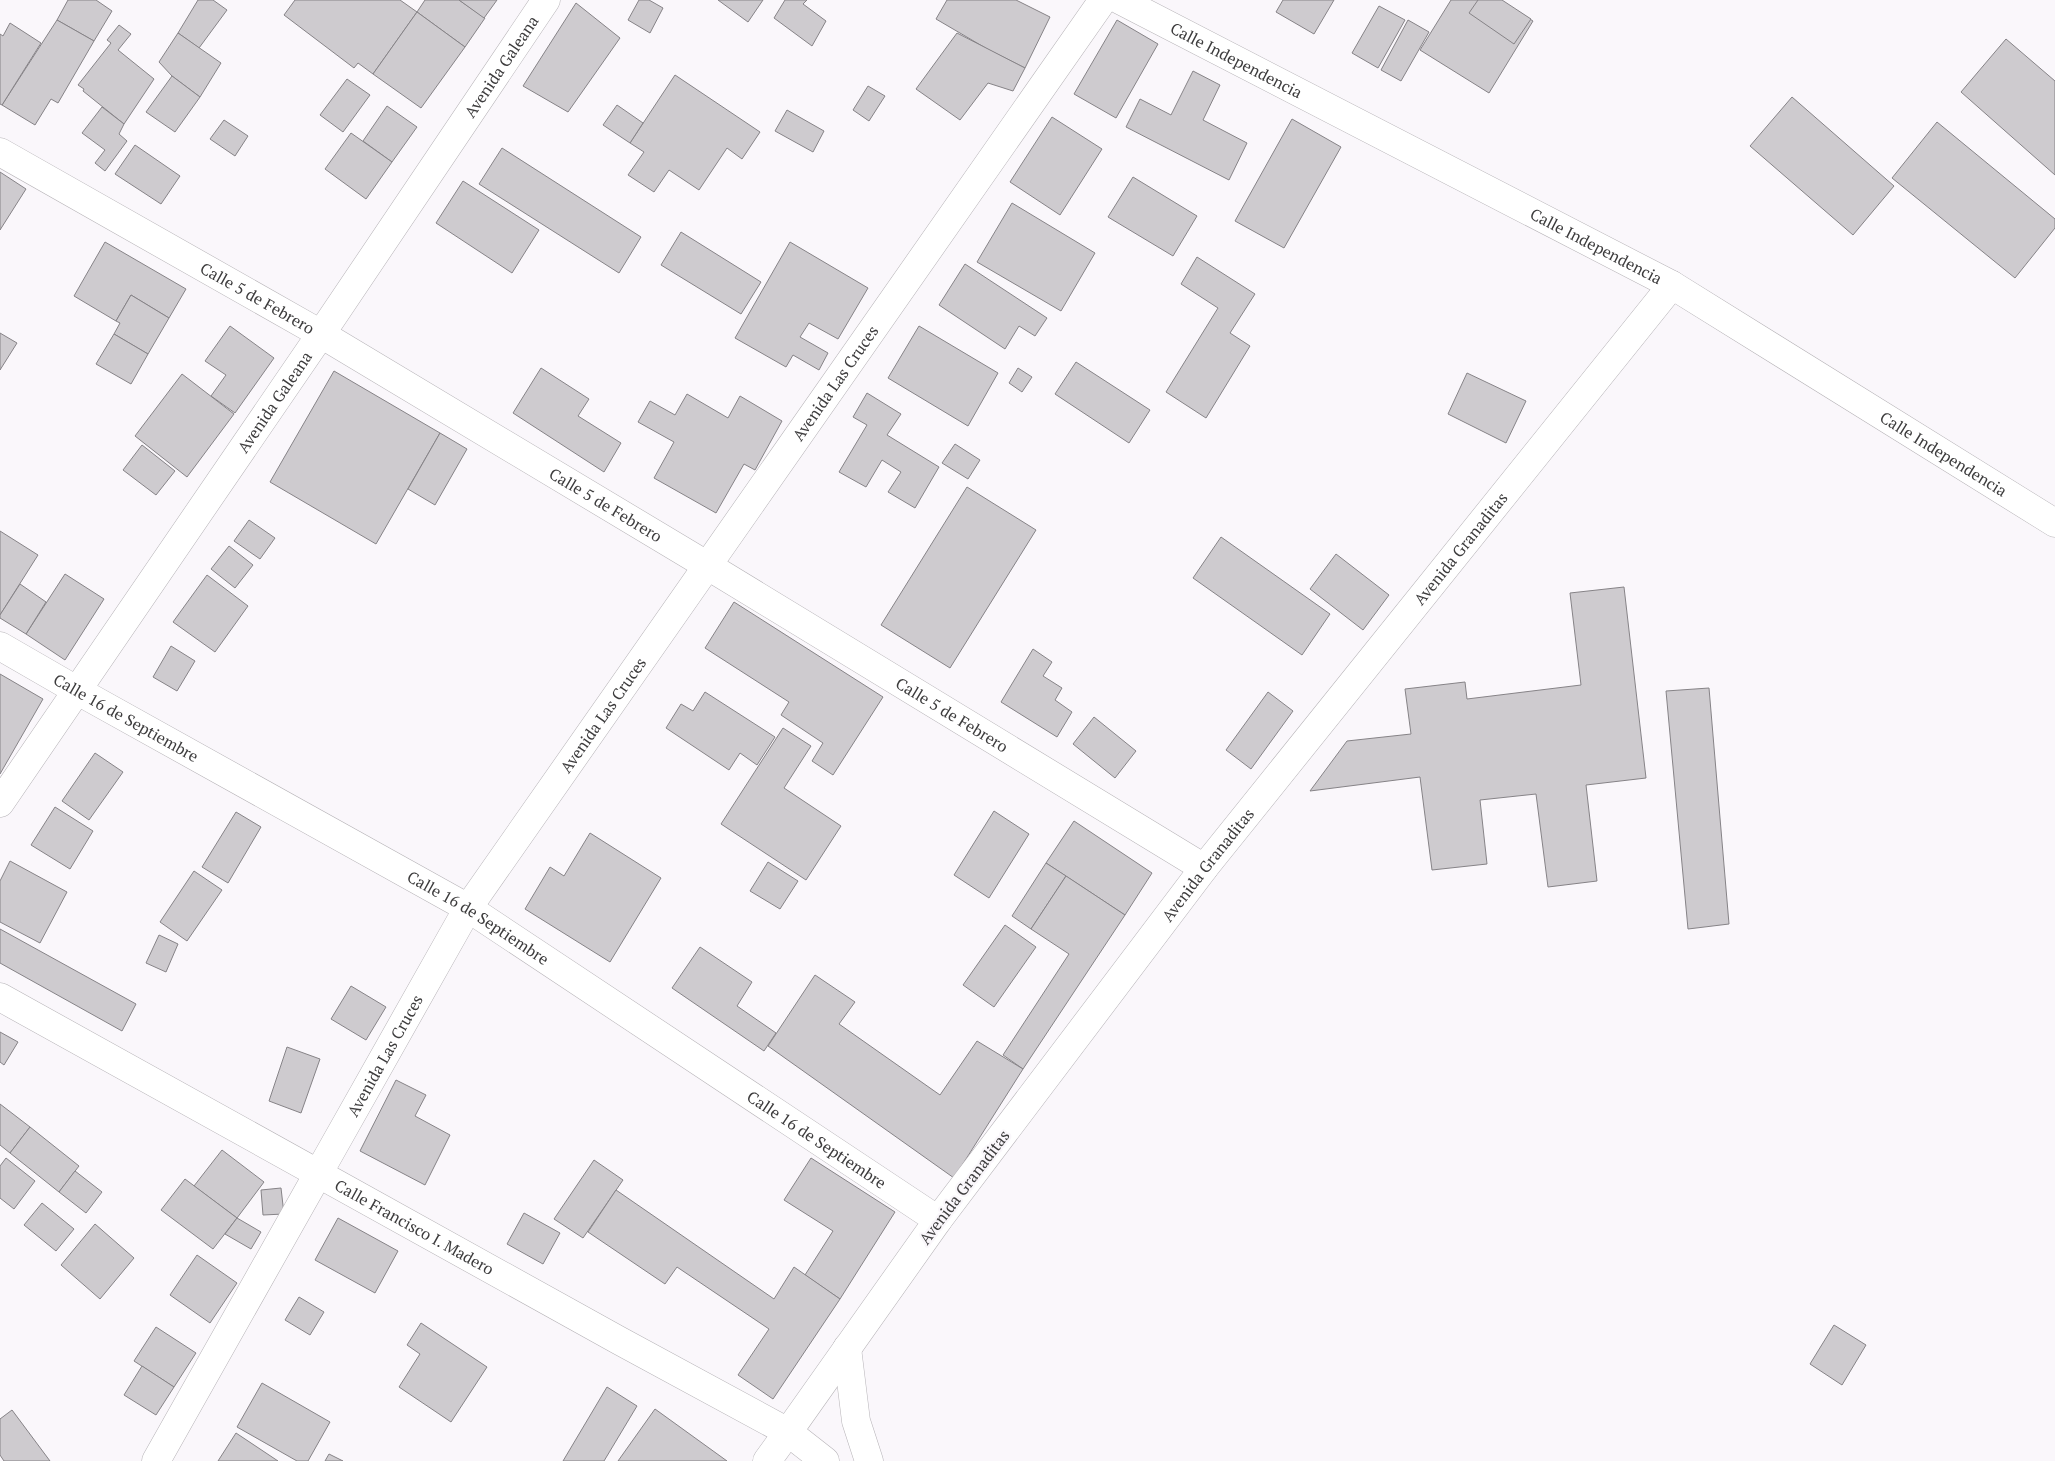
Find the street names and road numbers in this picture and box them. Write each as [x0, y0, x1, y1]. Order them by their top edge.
street label: Avenida Galeana [459, 11, 544, 122]
street label: Calle Independencia [1167, 17, 1306, 103]
street label: Calle Independencia [1527, 203, 1666, 289]
street label: Calle 5 de Febrero [196, 257, 319, 339]
street label: Avenida Las Cruces [787, 321, 883, 445]
street label: Avenida Galeana [232, 347, 317, 457]
street label: Calle Independencia [1876, 406, 2011, 502]
street label: Calle 5 de Febrero [545, 462, 666, 547]
street label: Avenida Granaditas [1409, 488, 1512, 609]
street label: Avenida Las Cruces [555, 653, 651, 777]
street label: Calle 16 de Septiembre [50, 668, 203, 767]
street label: Calle 5 de Febrero [892, 672, 1013, 757]
street label: Avenida Granaditas [1156, 803, 1259, 926]
street label: Calle 16 de Septiembre [403, 865, 553, 970]
street label: Avenida Las Cruces [342, 991, 428, 1120]
street label: Calle 16 de Septiembre [743, 1085, 891, 1194]
street label: Avenida Granaditas [914, 1125, 1014, 1249]
street label: Calle Francisco I. Madero [331, 1174, 498, 1280]

